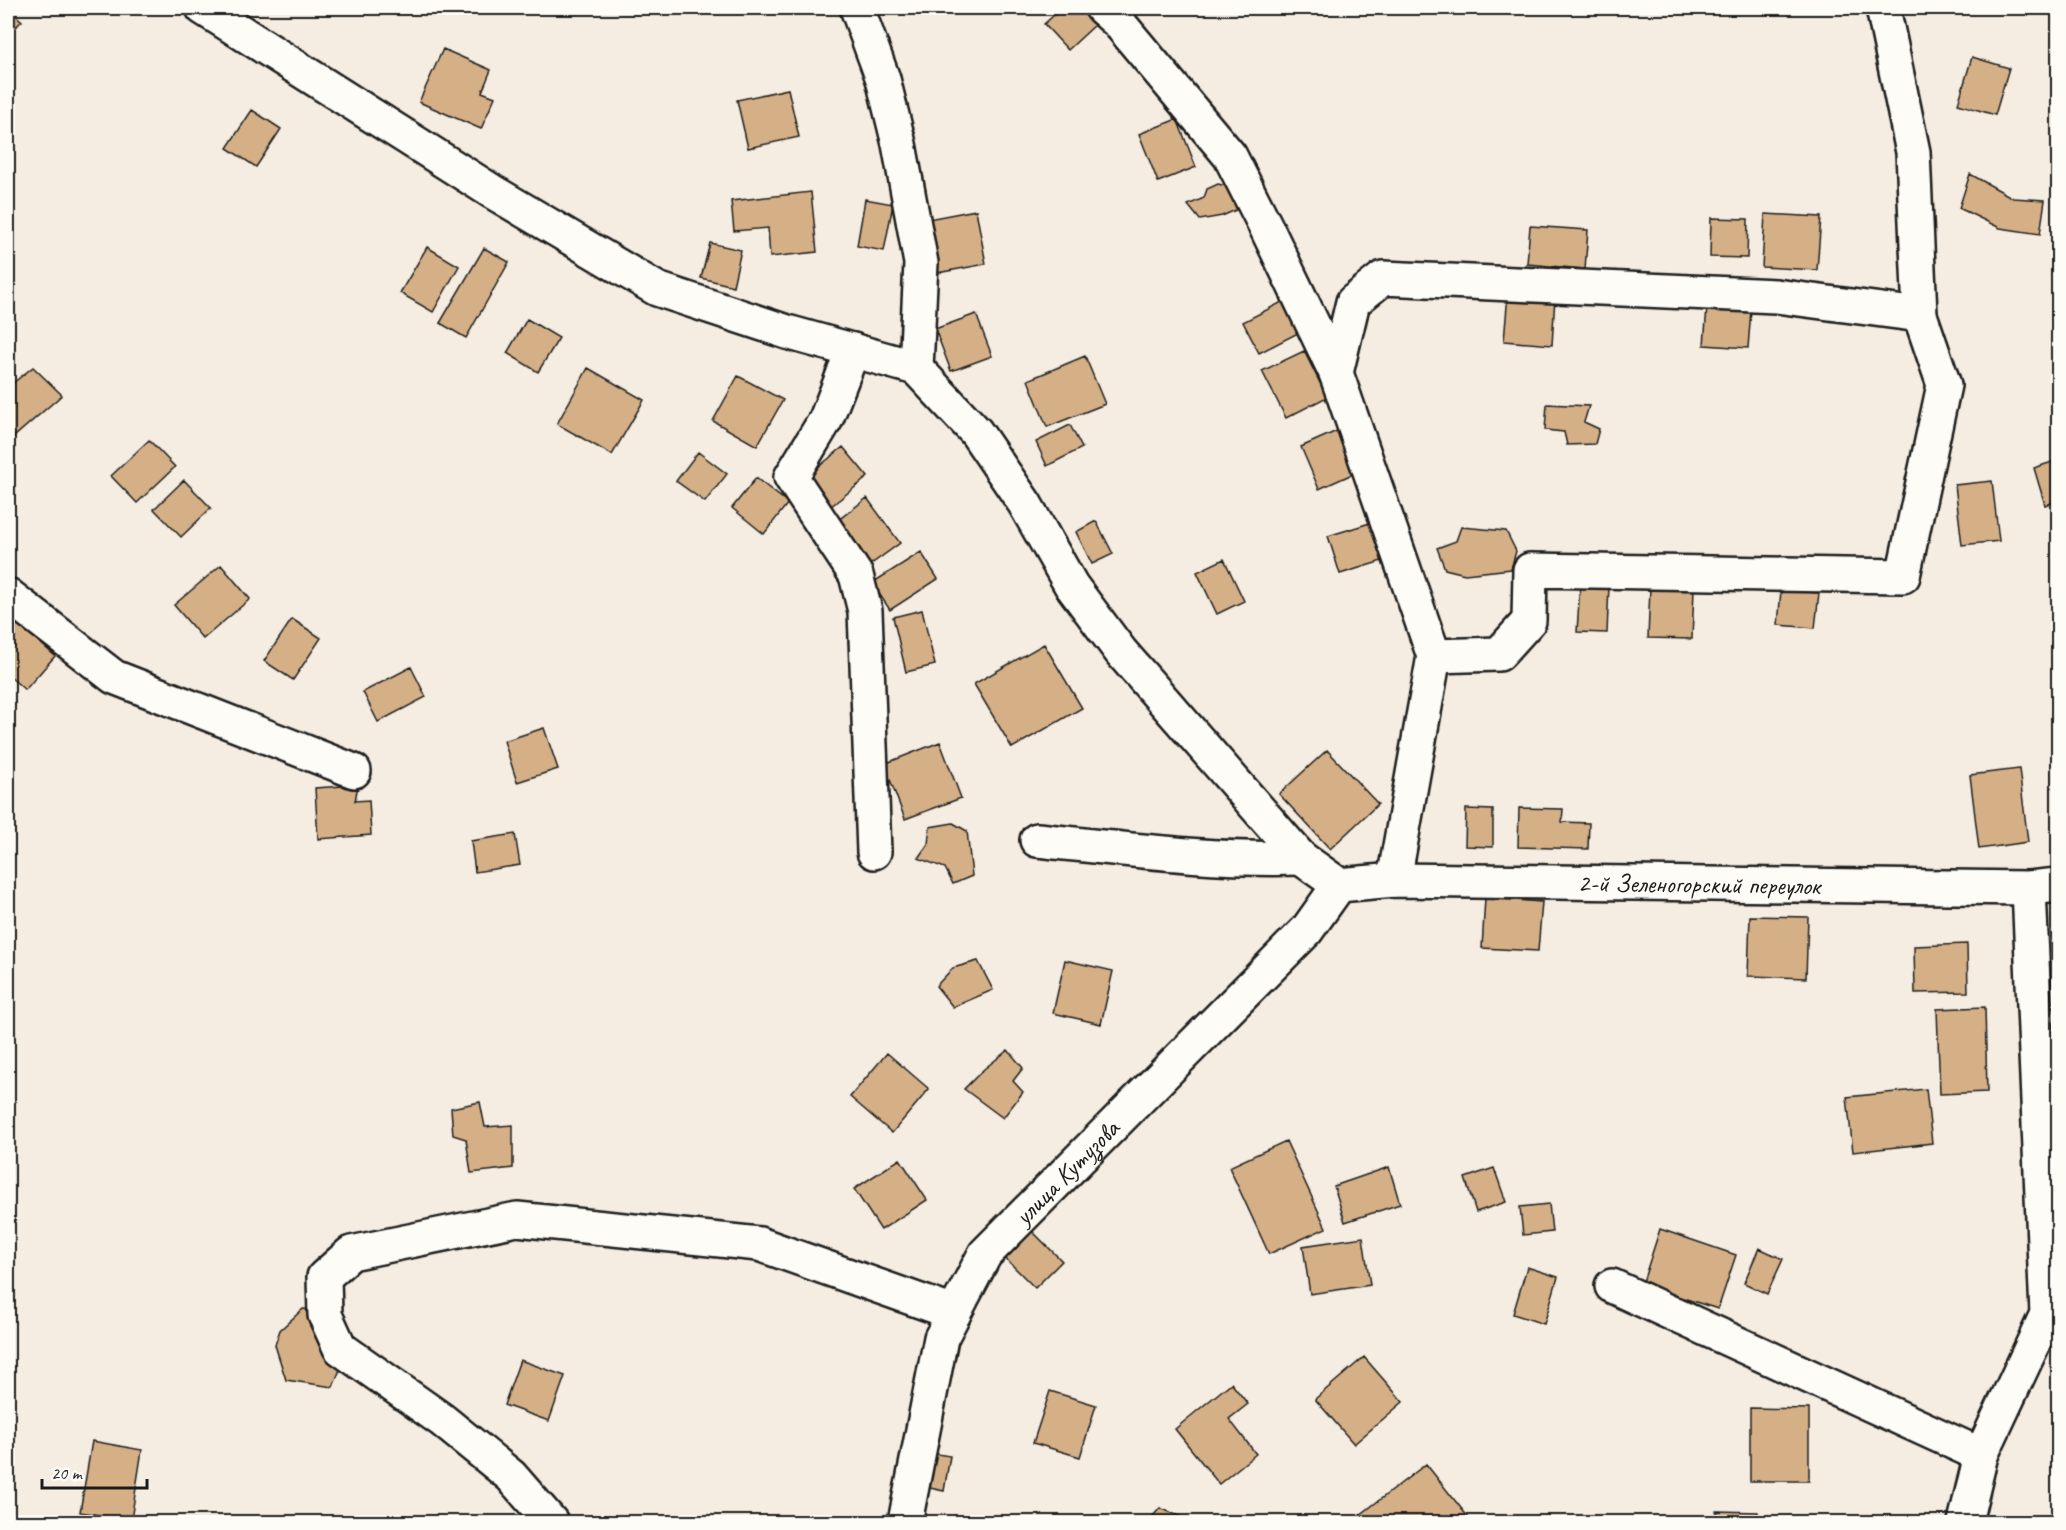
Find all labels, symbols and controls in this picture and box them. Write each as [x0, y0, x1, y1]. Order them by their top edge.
street label: 2-й Зеленогорский переулок [1577, 866, 1822, 902]
street label: улица Кутузова [1006, 1111, 1128, 1234]
scale bar [42, 1452, 147, 1490]
text: 20 m [51, 1462, 84, 1484]

